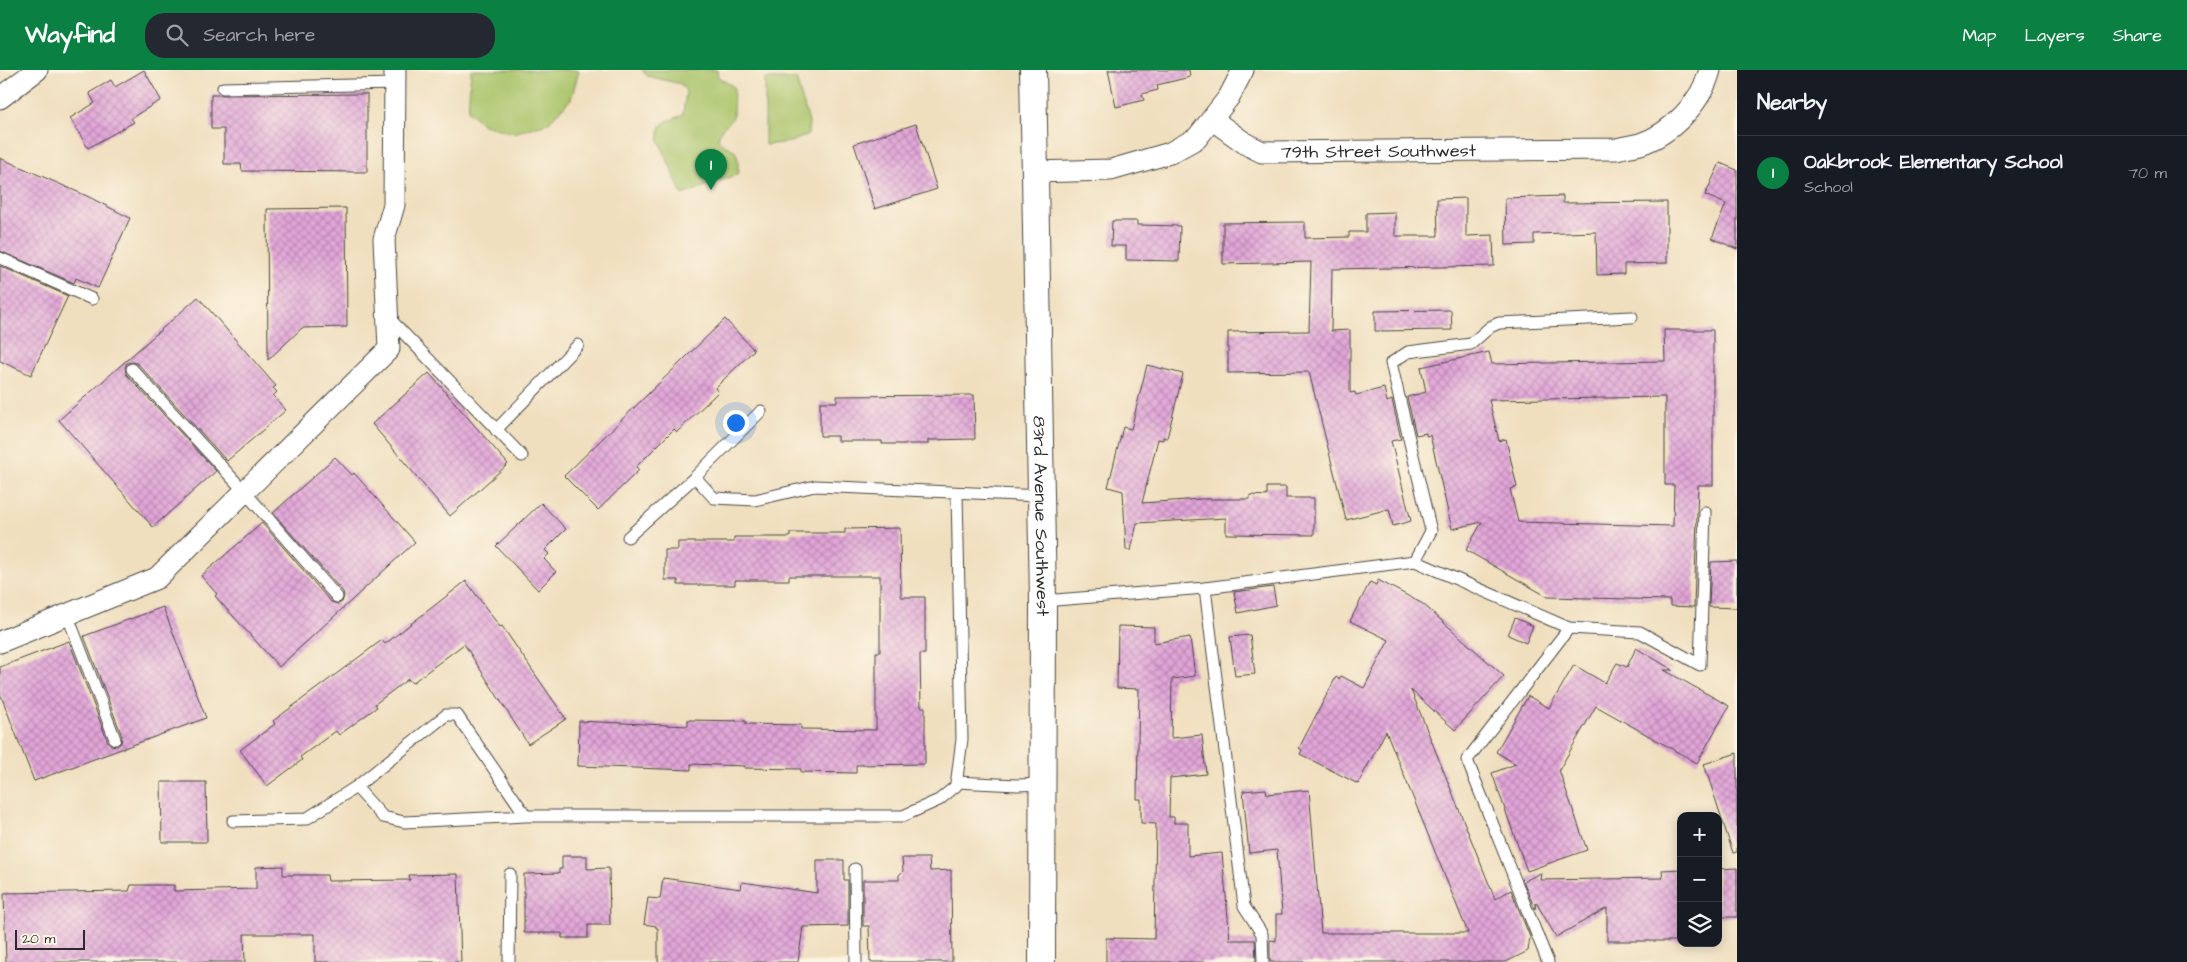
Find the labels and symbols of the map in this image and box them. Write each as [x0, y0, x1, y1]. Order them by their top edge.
street label: 79th Street Southwest [1281, 138, 1477, 165]
pin: 1 [695, 149, 727, 190]
your location [723, 410, 749, 436]
street label: 83rd Avenue Southwest [1027, 415, 1055, 617]
scale bar [15, 927, 85, 950]

